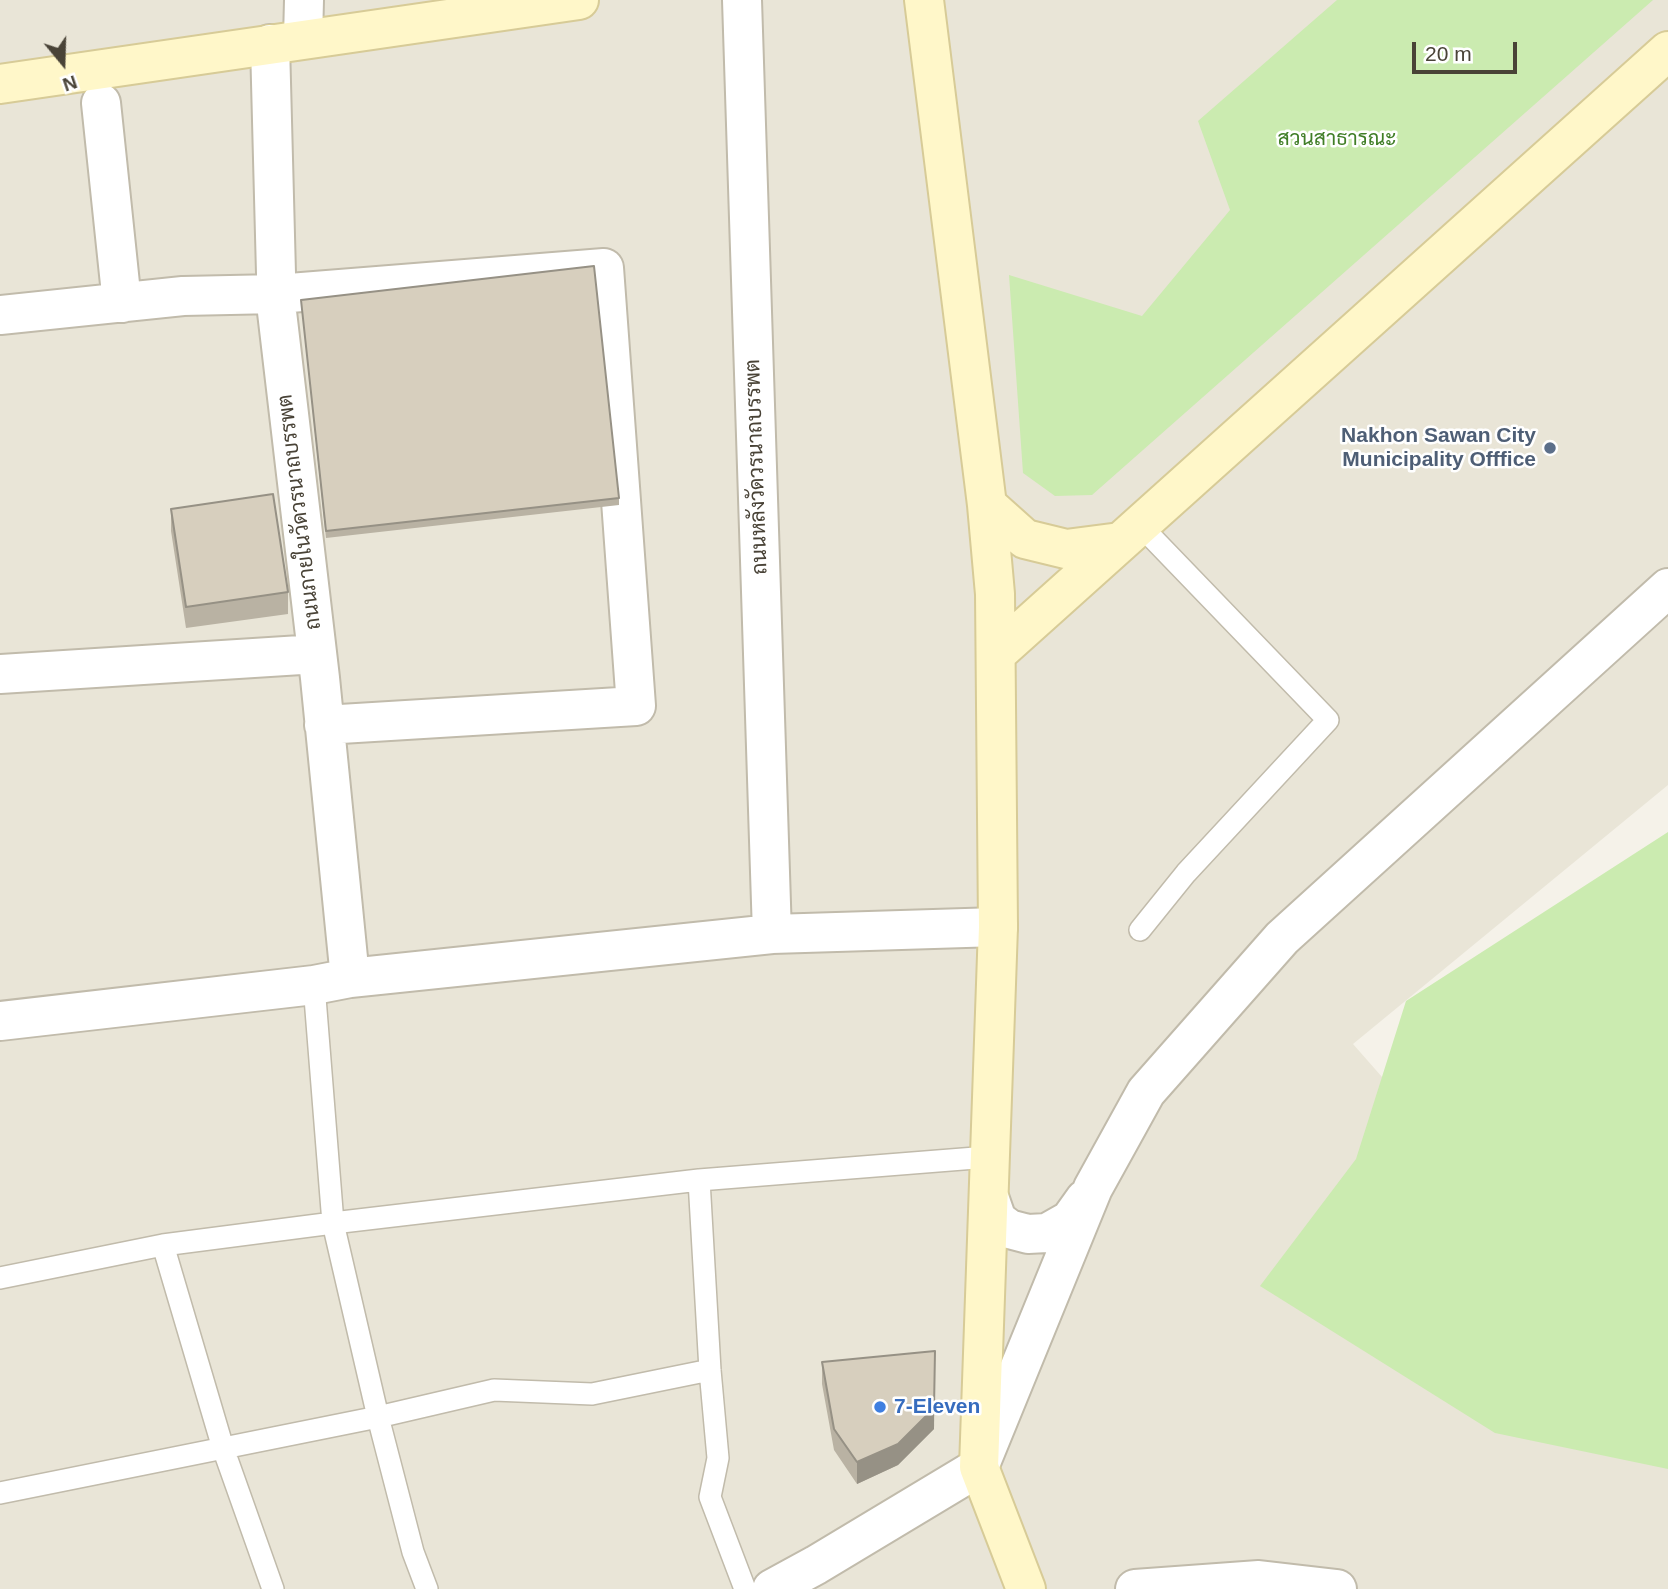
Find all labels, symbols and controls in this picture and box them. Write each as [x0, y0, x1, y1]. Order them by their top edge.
north arrow [28, 28, 98, 98]
scale bar [1416, 28, 1521, 72]
text: 20 m [1425, 42, 1472, 65]
text: N [60, 71, 80, 95]
park label: สวนสาธารณะ [1277, 126, 1397, 152]
street label: ถนนหลังวัดวรนาถบรรพต [741, 359, 773, 575]
street label: ถนนภายในวัดวรนาถบรรพต [273, 393, 327, 631]
place label: Nakhon Sawan City Municipality Offfice [1341, 423, 1536, 473]
marker: Nakhon Sawan City Municipality Offfice [1542, 440, 1558, 456]
place label: 7-Eleven [894, 1394, 980, 1420]
marker: 7-Eleven [872, 1399, 888, 1415]

